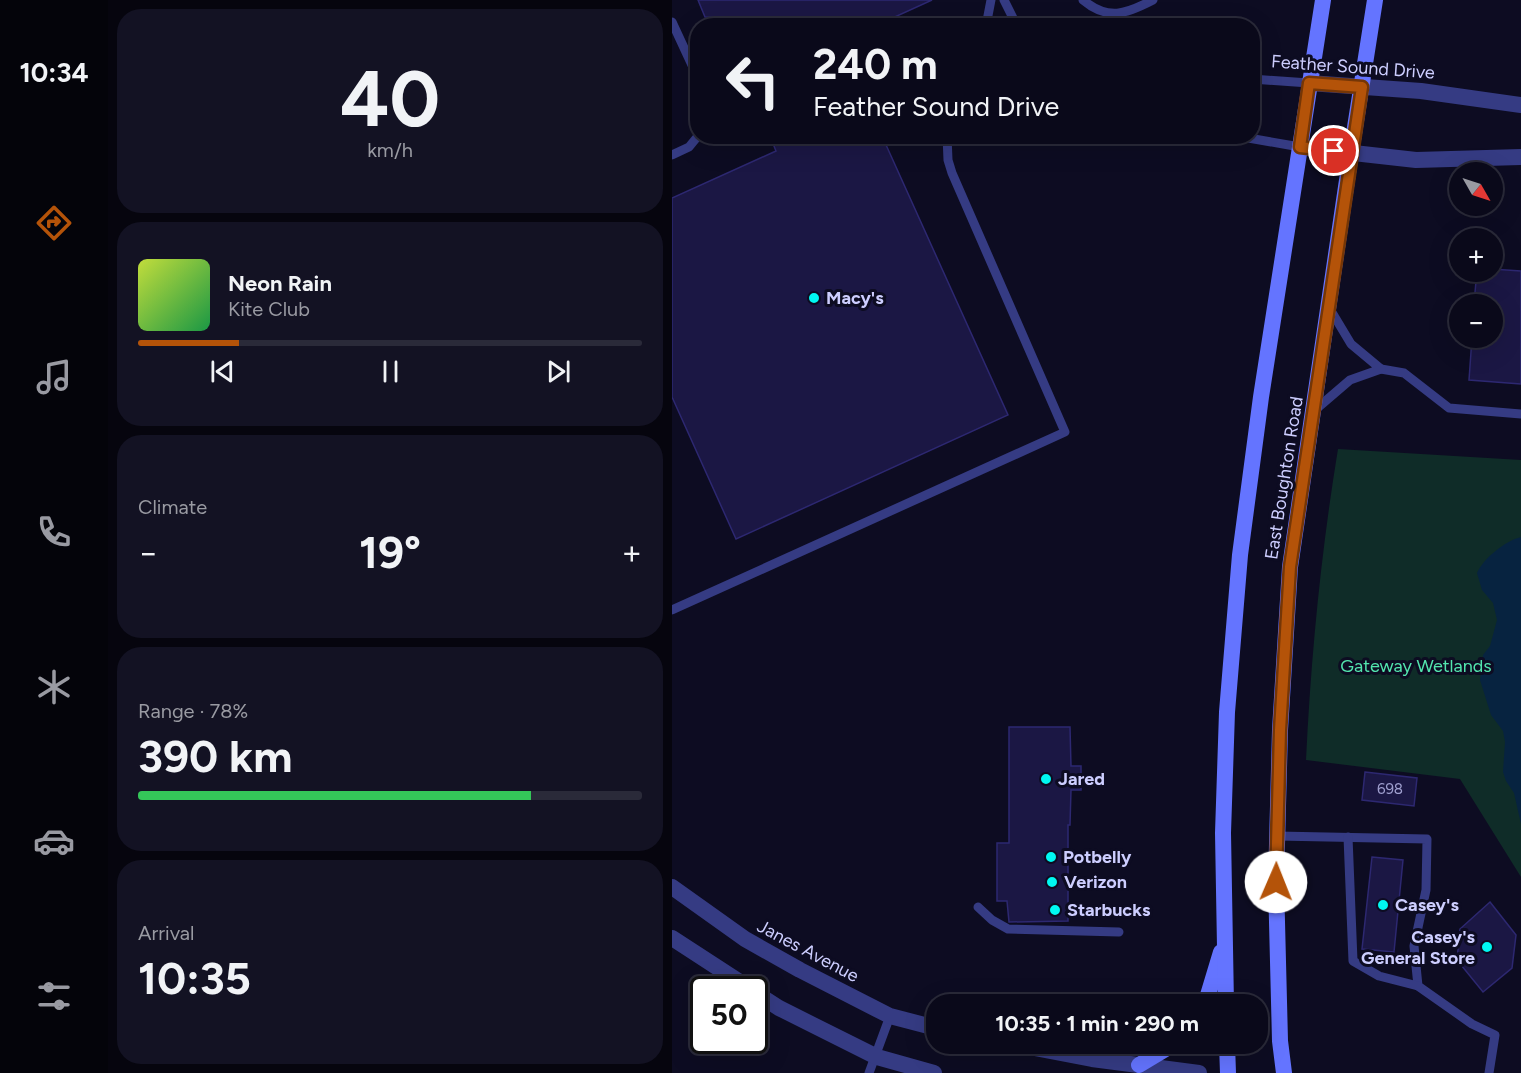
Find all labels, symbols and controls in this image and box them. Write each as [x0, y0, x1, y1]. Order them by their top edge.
text: 240 m [813, 39, 938, 90]
icon: left [714, 42, 792, 120]
street label: Feather Sound Drive [1270, 50, 1436, 84]
text: 40 [340, 52, 440, 146]
text: 10:34 [19, 56, 89, 89]
text: Feather Sound Drive [813, 90, 1059, 123]
pin [1308, 125, 1359, 176]
icon: arrive [1317, 134, 1350, 167]
text: km/h [367, 138, 413, 162]
north arrow [1449, 162, 1503, 216]
map controls [1449, 162, 1503, 348]
icon: directions [33, 202, 75, 244]
button: + [1449, 228, 1503, 282]
text: Neon Rain [228, 270, 332, 297]
place label: Macy's [826, 287, 884, 309]
marker: Macy's [807, 291, 821, 305]
button: − [1449, 294, 1503, 348]
text: Kite Club [228, 297, 310, 321]
icon: previous [206, 355, 239, 388]
icon: pause [374, 355, 407, 388]
icon: next [542, 355, 575, 388]
icon: music [33, 356, 75, 398]
street label: East Boughton Road [1260, 395, 1308, 561]
text: Climate [138, 495, 207, 519]
icon: phone [33, 511, 75, 553]
text: 19° [359, 525, 421, 579]
text: − [138, 533, 159, 572]
text: + [621, 533, 642, 572]
park label: Gateway Wetlands [1340, 655, 1492, 677]
icon: climate [33, 666, 75, 708]
text: Range · 78% [138, 699, 248, 723]
text: 390 km [138, 729, 292, 783]
place label: Jared [1058, 768, 1105, 790]
marker: Jared [1039, 772, 1053, 786]
house number: 698 [1377, 780, 1403, 798]
icon: car [33, 820, 75, 862]
place label: Potbelly [1063, 846, 1132, 868]
marker: Potbelly [1044, 850, 1058, 864]
position arrow [1244, 850, 1308, 914]
place label: Verizon [1064, 871, 1127, 893]
marker: Verizon [1045, 875, 1059, 889]
place label: Casey's [1395, 894, 1459, 916]
marker: Casey's [1376, 898, 1390, 912]
place label: Starbucks [1067, 899, 1151, 921]
marker: Starbucks [1048, 903, 1062, 917]
street label: Janes Avenue [753, 915, 863, 987]
text: Arrival [138, 921, 194, 945]
place label: Casey's General Store [1361, 926, 1476, 969]
marker: Casey's General Store [1480, 940, 1494, 954]
text: 10:35 [138, 951, 251, 1005]
icon: filters [33, 975, 75, 1017]
speed limit sign: 50 [690, 976, 768, 1054]
text: 10:35 · 1 min · 290 m [995, 1010, 1199, 1037]

